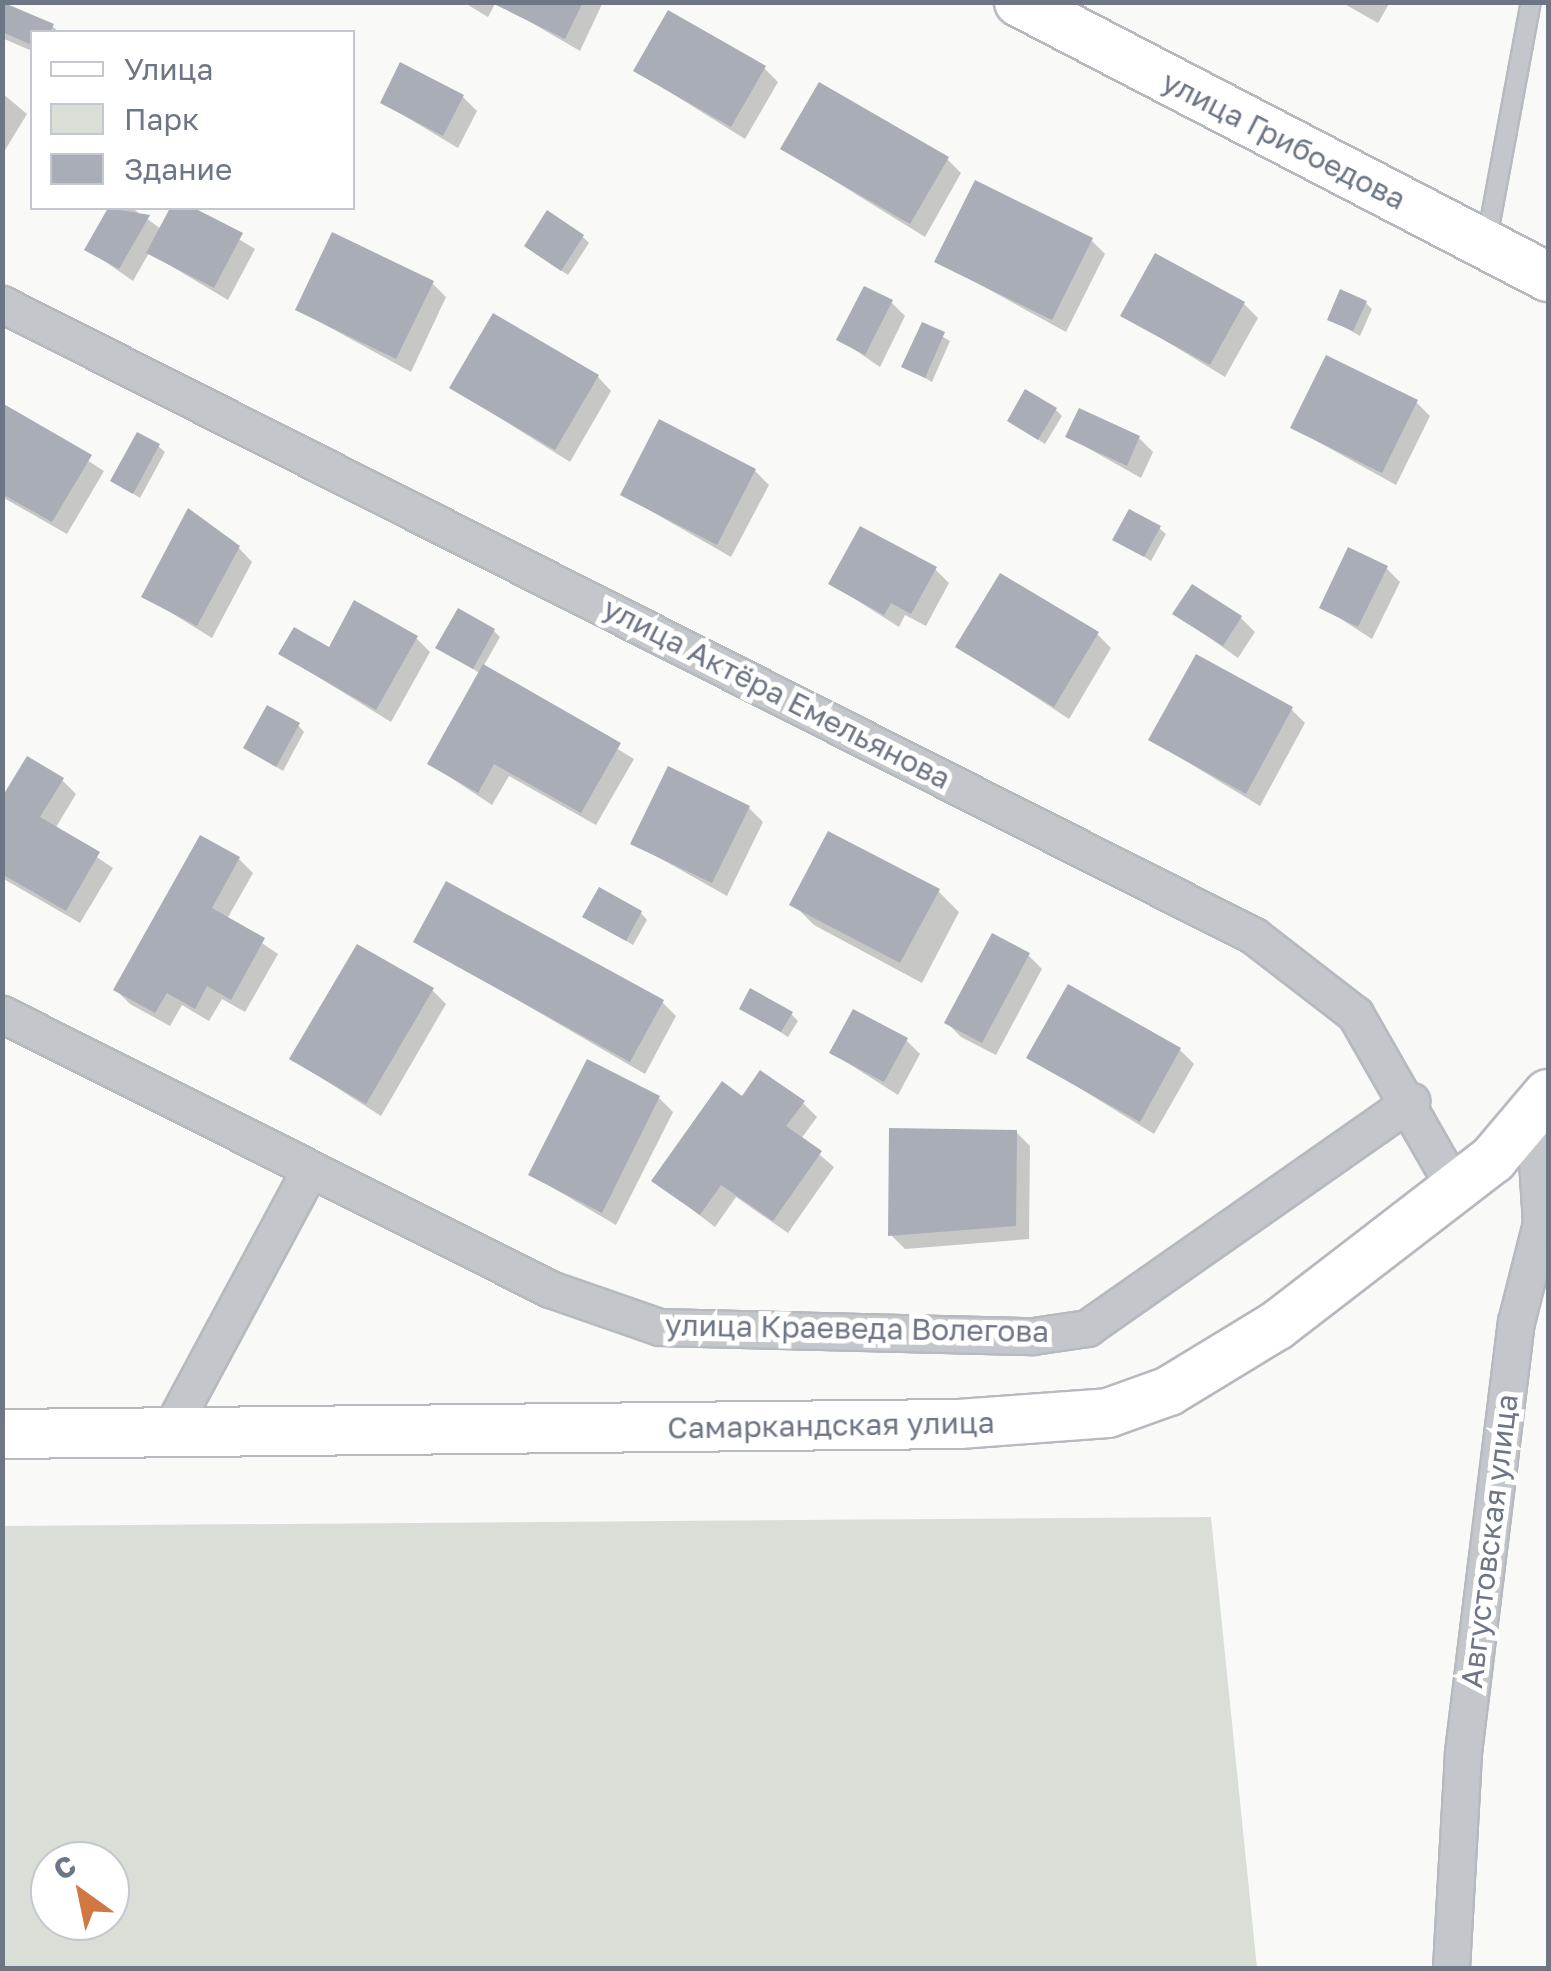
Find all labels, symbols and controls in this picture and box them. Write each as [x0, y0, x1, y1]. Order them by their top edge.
legend [30, 30, 355, 210]
text: Улица [124, 51, 213, 87]
street label: улица Грибоедова [1156, 63, 1412, 217]
text: Парк [124, 101, 199, 137]
text: Здание [124, 151, 232, 187]
street label: улица Актёра Емельянова [597, 590, 957, 796]
street label: улица Краеведа Волегова [665, 1307, 1049, 1349]
street label: Августовская улица [1453, 1392, 1525, 1690]
street label: Самаркандская улица [667, 1404, 995, 1446]
north arrow [30, 1841, 130, 1941]
text: С [47, 1848, 82, 1886]

